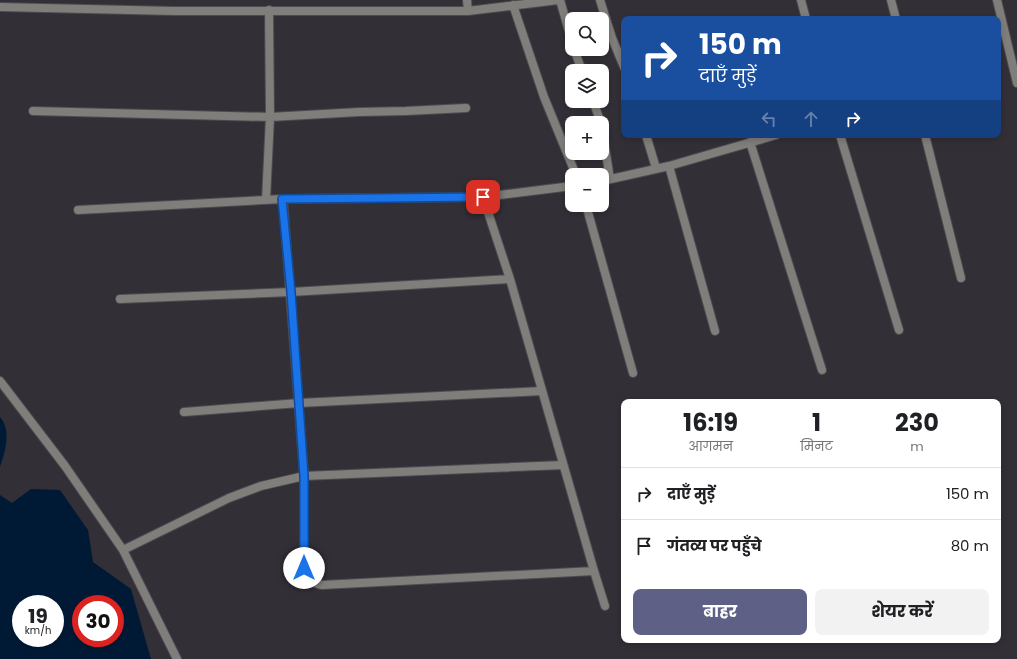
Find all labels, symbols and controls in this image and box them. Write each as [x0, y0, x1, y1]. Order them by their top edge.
map controls [565, 12, 609, 212]
button: search [565, 12, 609, 56]
text: 150 m [699, 25, 782, 64]
icon: right [633, 32, 685, 84]
text: दाएँ मुड़ें [699, 63, 756, 88]
button: layers [565, 64, 609, 108]
icon: left [758, 108, 780, 130]
icon: ahead [800, 108, 822, 130]
icon: right [842, 108, 864, 130]
button: + [565, 116, 609, 160]
button: − [565, 168, 609, 212]
pin [466, 180, 500, 214]
icon: arrive [472, 186, 494, 208]
text: 16:19 [683, 406, 738, 439]
text: 1 [812, 406, 821, 439]
text: 230 [895, 406, 939, 439]
text: आगमन [688, 437, 733, 456]
text: मिनट [800, 437, 833, 456]
text: m [910, 437, 924, 456]
icon: right [633, 483, 655, 505]
text: दाएँ मुड़ें [667, 483, 715, 504]
text: 150 m [946, 483, 989, 504]
icon: arrive [633, 535, 655, 557]
text: गंतव्य पर पहुँचे [667, 535, 762, 556]
text: 80 m [951, 535, 989, 556]
position arrow [283, 547, 325, 589]
button: बाहर [633, 589, 807, 635]
button: शेयर करें [815, 589, 989, 635]
speed limit sign: 30 [72, 595, 124, 647]
text: 19 [28, 602, 48, 630]
text: km/h [25, 623, 51, 638]

